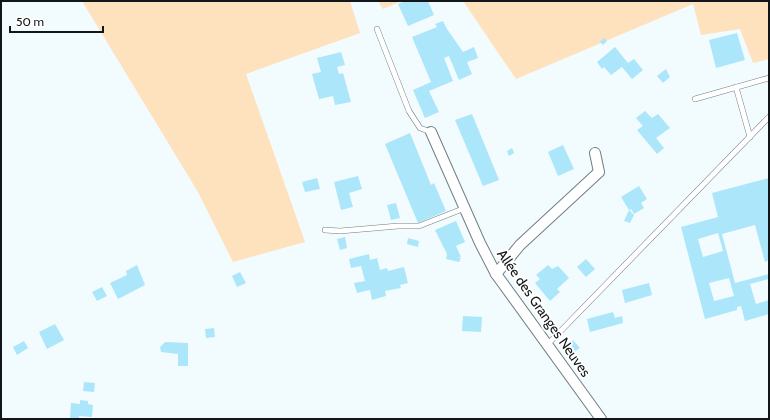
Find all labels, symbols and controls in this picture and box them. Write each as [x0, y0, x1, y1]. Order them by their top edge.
scale bar [10, 8, 103, 34]
text: 50 m [16, 14, 44, 29]
street label: Allée des Granges Neuves [493, 246, 595, 380]

